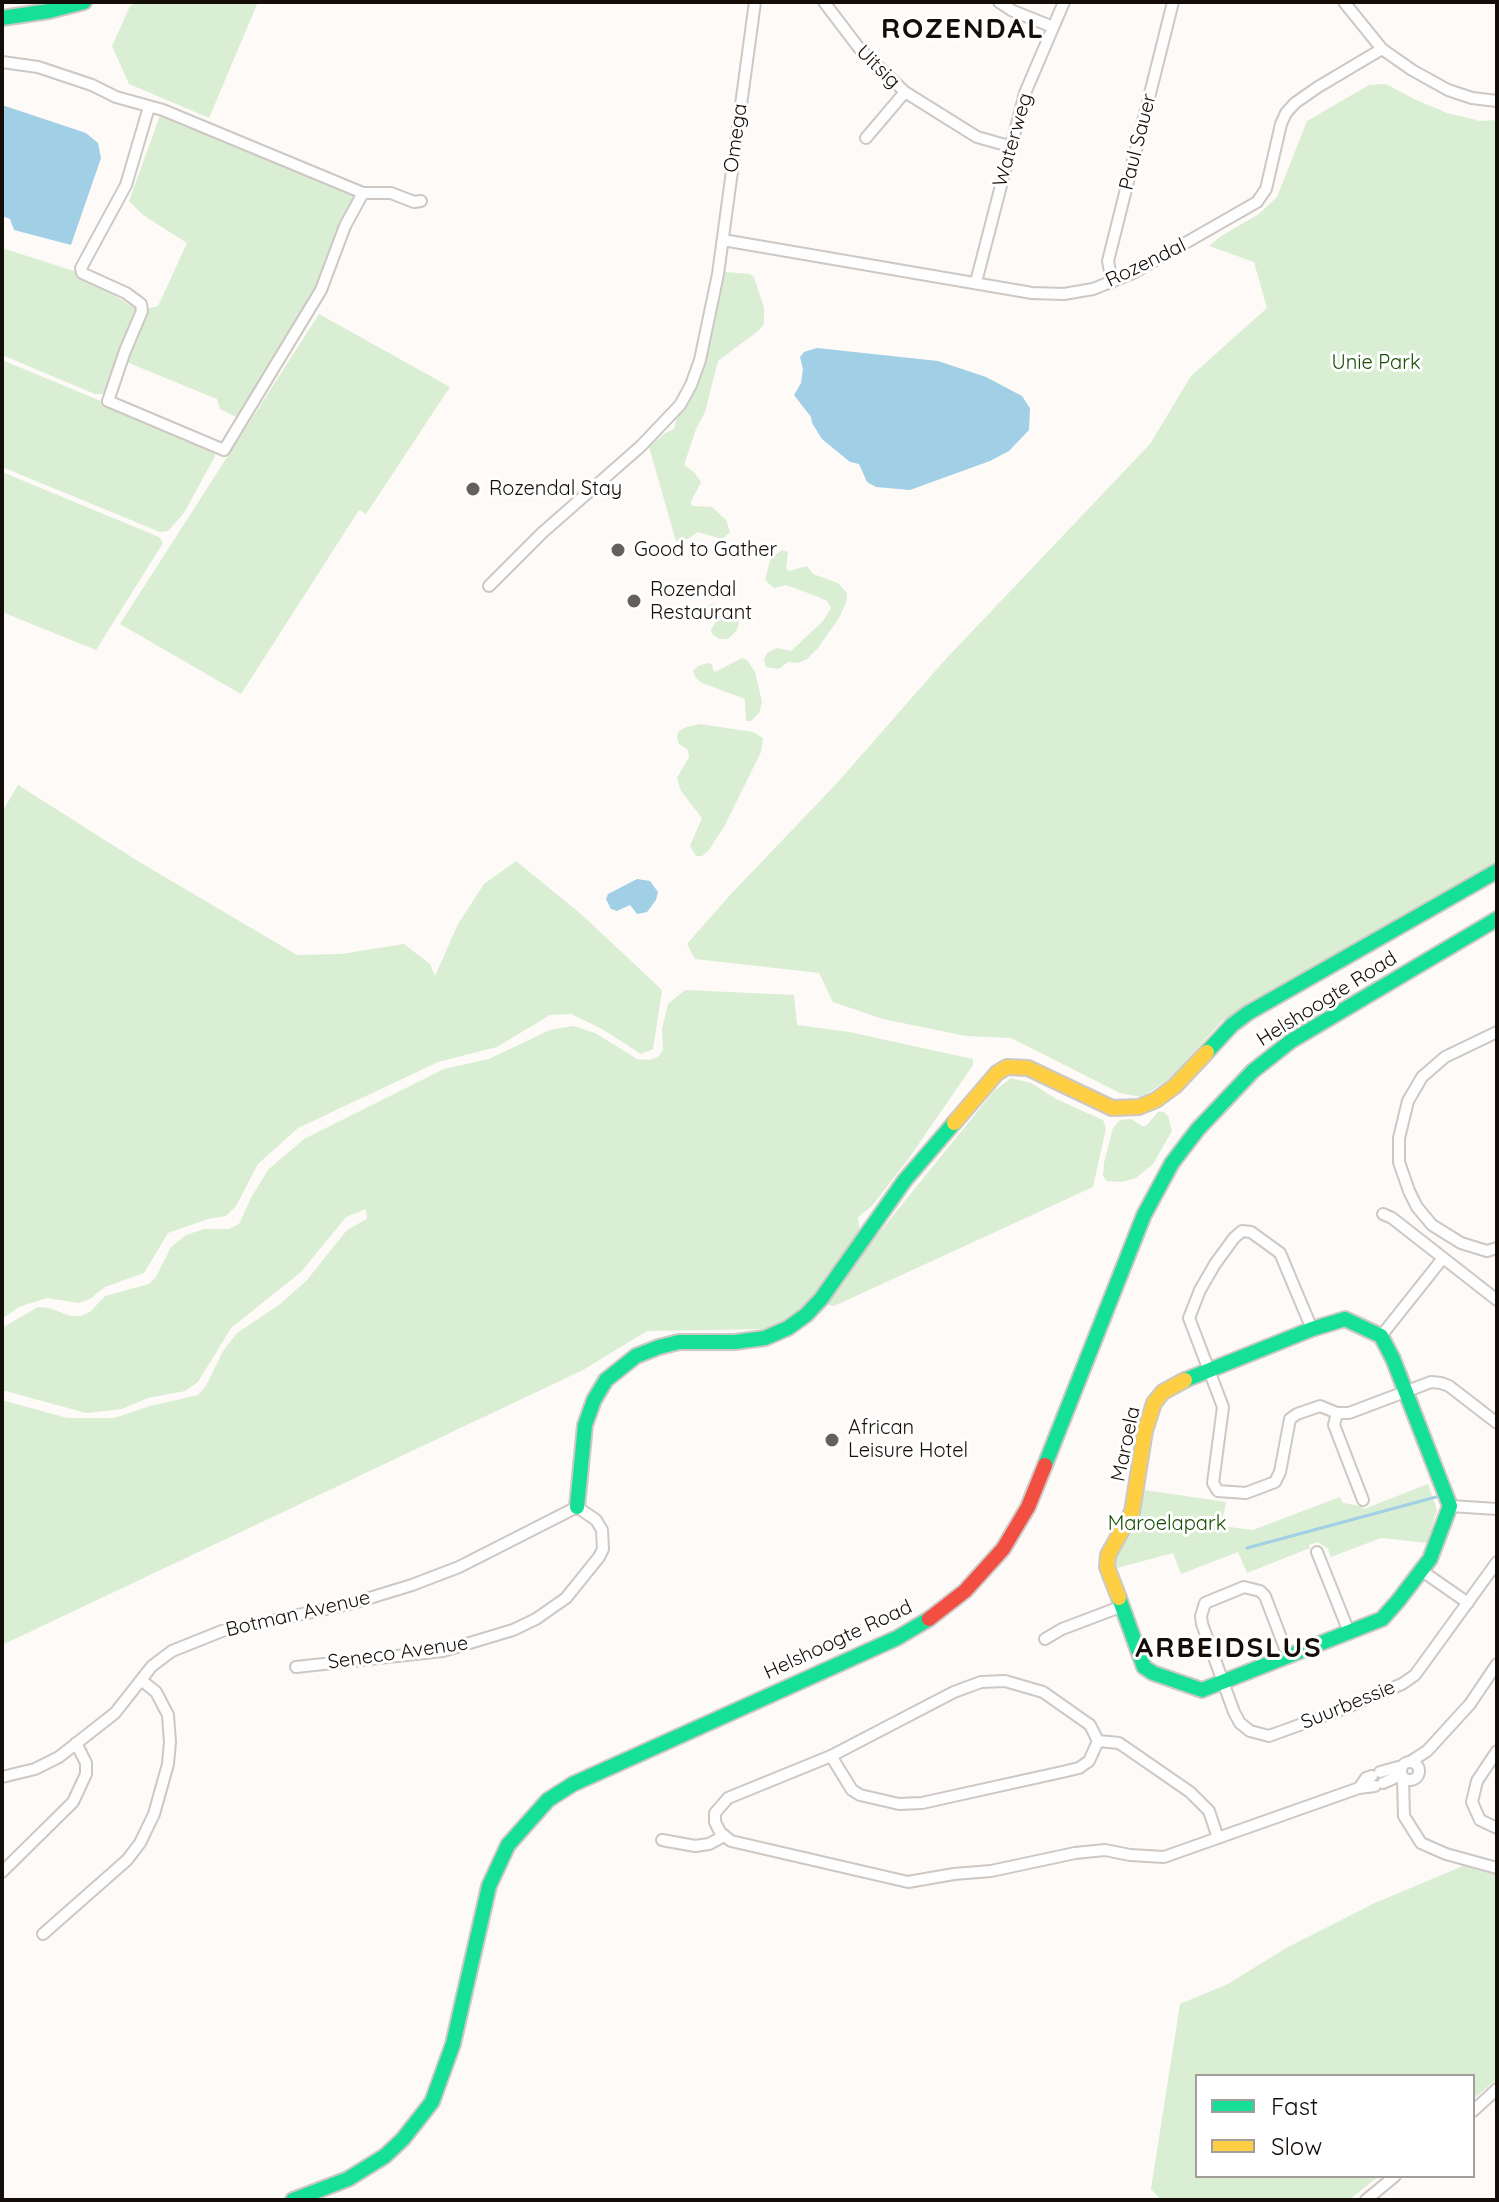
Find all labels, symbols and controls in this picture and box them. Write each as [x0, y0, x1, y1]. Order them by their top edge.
district label: ROZENDAL [881, 13, 1045, 47]
street label: Uitsig [851, 40, 905, 94]
street label: Waterweg [988, 90, 1038, 190]
street label: Paul Sauer [1114, 91, 1162, 193]
street label: Omega [719, 102, 753, 174]
street label: Rozendal [1102, 233, 1190, 293]
park label: Unie Park [1331, 351, 1421, 375]
place label: Rozendal Stay [489, 477, 622, 501]
marker: Rozendal Stay [464, 480, 482, 498]
place label: Good to Gather [634, 538, 777, 562]
marker: Good to Gather [609, 541, 627, 559]
place label: Rozendal Restaurant [650, 578, 752, 625]
marker: Rozendal Restaurant [625, 592, 643, 610]
street label: Helshoogte Road [1252, 946, 1402, 1052]
street label: Maroela [1106, 1404, 1146, 1484]
place label: African Leisure Hotel [848, 1416, 968, 1463]
marker: African Leisure Hotel [823, 1431, 841, 1449]
park label: Maroelapark [1108, 1512, 1226, 1536]
street label: Botman Avenue [223, 1586, 373, 1642]
street label: Helshoogte Road [760, 1595, 916, 1685]
street label: Seneco Avenue [326, 1631, 470, 1675]
district label: ARBEIDSLUS [1135, 1632, 1323, 1666]
street label: Suurbessie [1297, 1675, 1399, 1735]
legend [1195, 2074, 1475, 2178]
text: Fast [1271, 2091, 1318, 2121]
text: Slow [1271, 2131, 1322, 2161]

